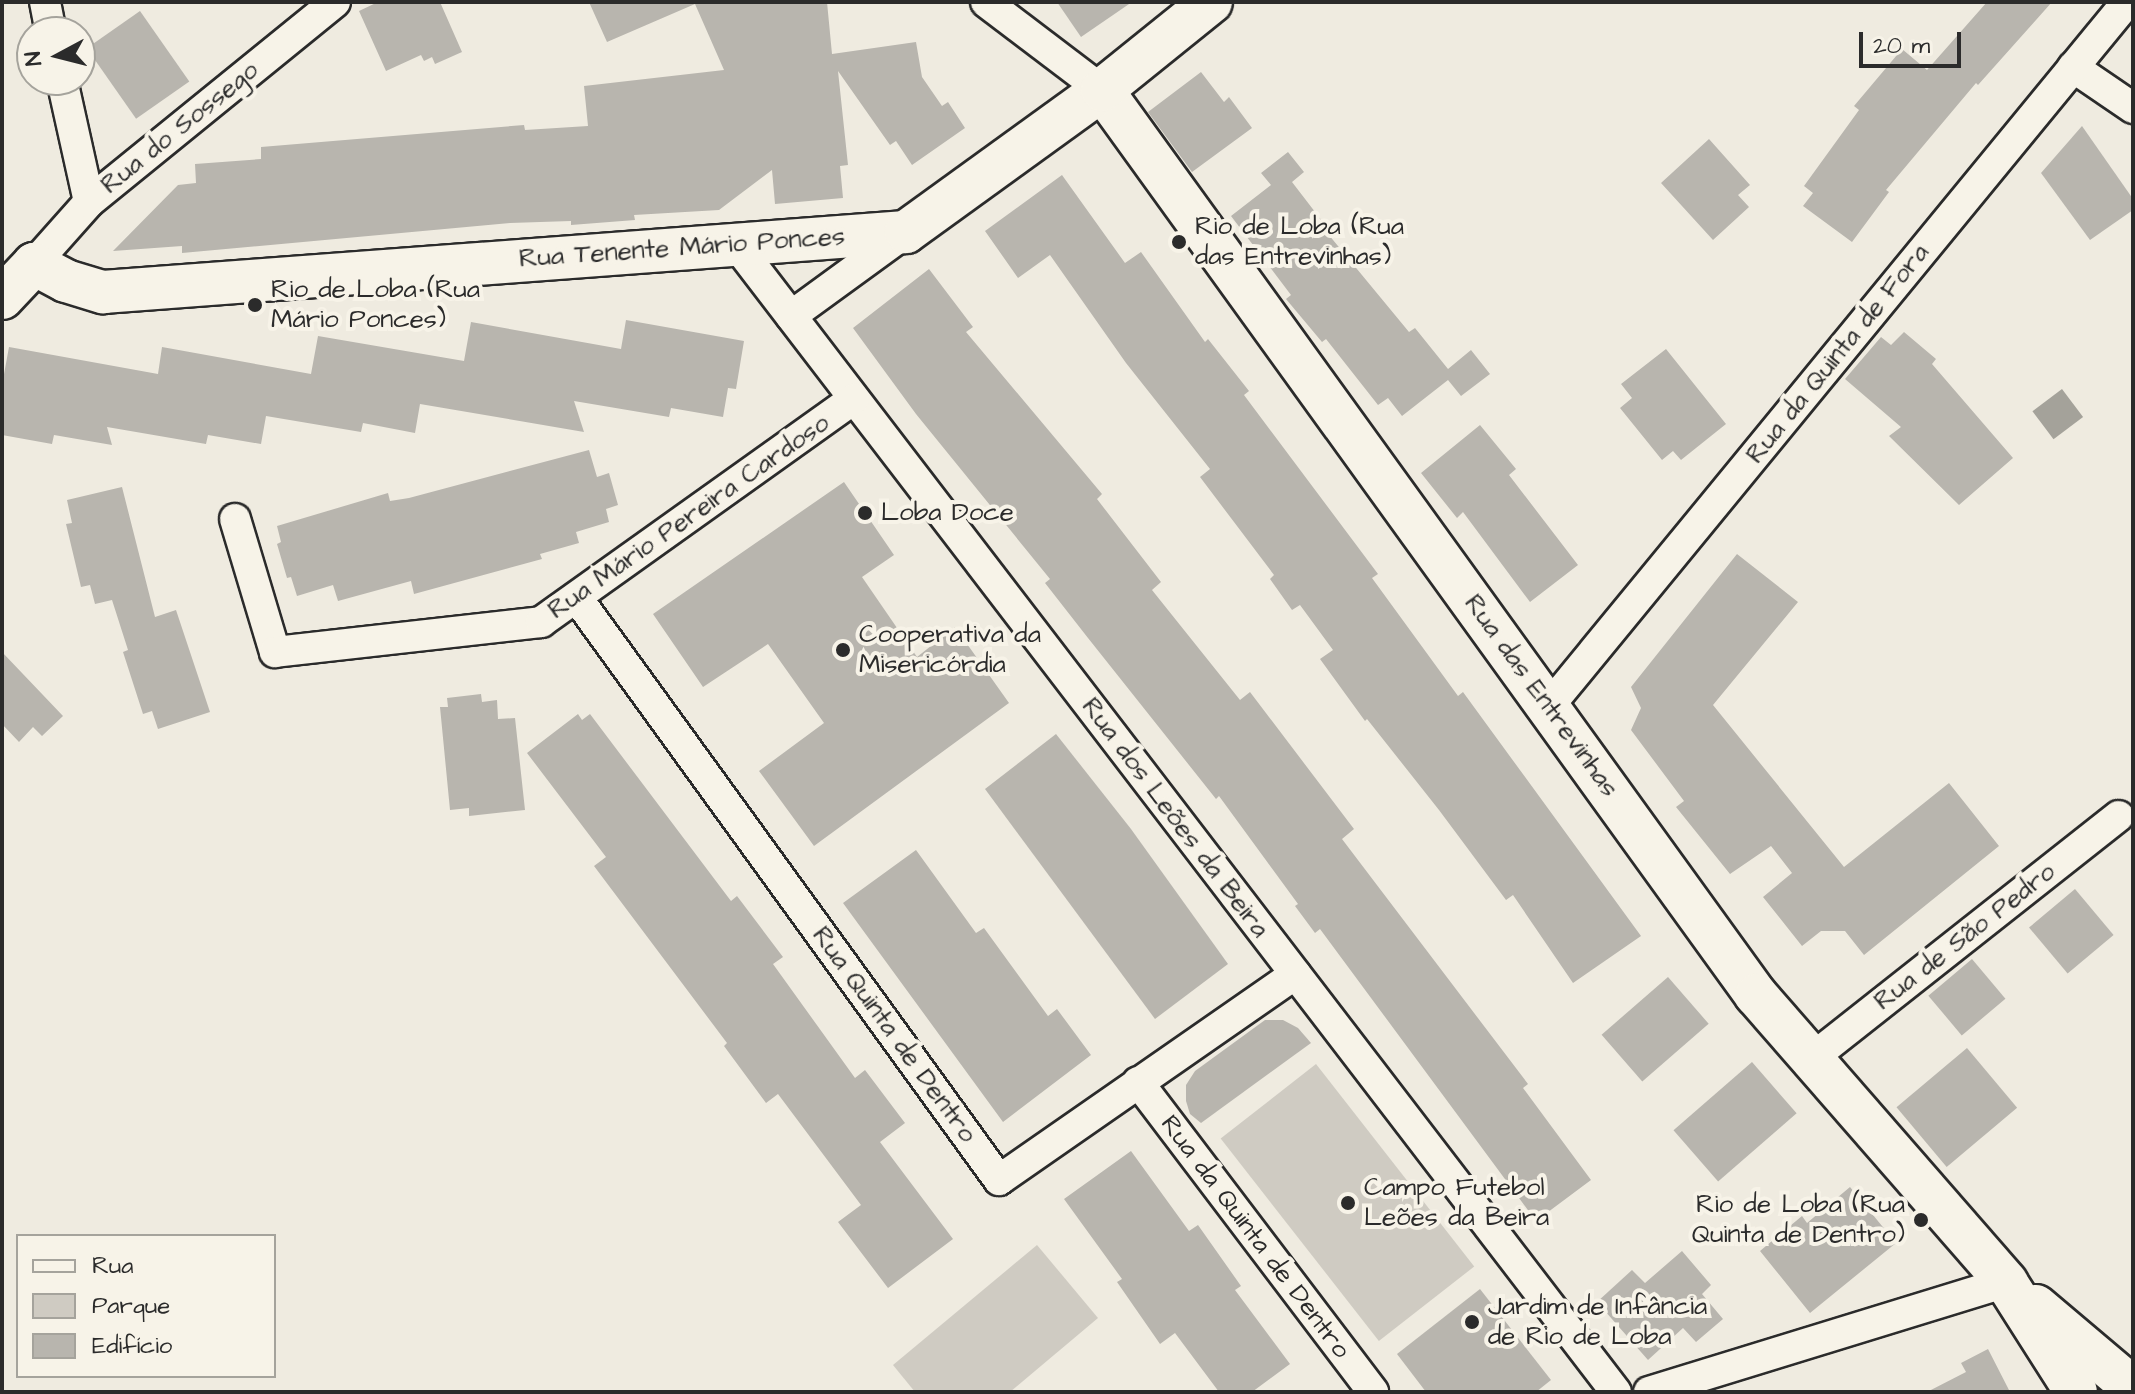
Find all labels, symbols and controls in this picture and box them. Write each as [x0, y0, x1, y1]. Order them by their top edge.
north arrow [16, 16, 96, 96]
scale bar [1863, 16, 1965, 66]
text: 20 m [1873, 29, 1930, 63]
text: N [17, 50, 50, 67]
street label: Rua do Sossego [95, 55, 265, 201]
place label: Rio de Loba (Rua das Entrevinhas) [1195, 211, 1404, 272]
street label: Rua Tenente Mário Ponces [518, 221, 846, 275]
marker: Rio de Loba (Rua das Entrevinhas) [1170, 233, 1188, 251]
street label: Rua da Quinta de Fora [1740, 238, 1936, 470]
place label: Rio de Loba (Rua Mário Ponces) [271, 274, 480, 336]
marker: Rio de Loba (Rua Mário Ponces) [246, 296, 264, 314]
street label: Rua Mário Pereira Cardoso [542, 408, 836, 626]
place label: Loba Doce [881, 497, 1014, 529]
marker: Loba Doce [856, 504, 874, 522]
street label: Rua das Entrevinhas [1457, 589, 1625, 803]
place label: Cooperativa da Misericórdia [859, 619, 1041, 680]
marker: Cooperativa da Misericórdia [834, 641, 852, 659]
street label: Rua dos Leões da Beira [1075, 692, 1275, 944]
street label: Rua de São Pedro [1868, 857, 2062, 1017]
street label: Rua Quinta de Dentro [805, 921, 983, 1149]
street label: Rua da Quinta de Dentro [1153, 1109, 1357, 1365]
place label: Campo Futebol Leões da Beira [1364, 1172, 1549, 1234]
place label: Rio de Loba (Rua Quinta de Dentro) [1692, 1189, 1905, 1250]
marker: Campo Futebol Leões da Beira [1339, 1194, 1357, 1212]
marker: Rio de Loba (Rua Quinta de Dentro) [1912, 1211, 1930, 1229]
legend [16, 1234, 276, 1378]
text: Rua [92, 1249, 134, 1283]
text: Parque [92, 1289, 170, 1323]
place label: Jardim de Infância de Rio de Loba [1488, 1291, 1707, 1352]
marker: Jardim de Infância de Rio de Loba [1463, 1313, 1481, 1331]
text: Edifício [92, 1329, 172, 1363]

